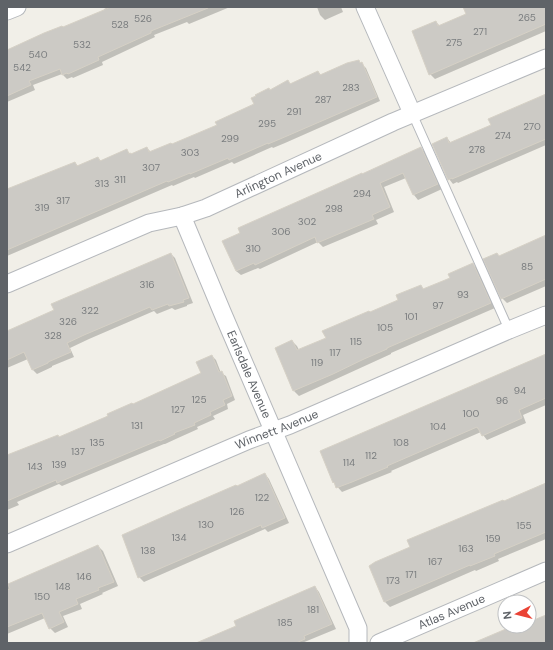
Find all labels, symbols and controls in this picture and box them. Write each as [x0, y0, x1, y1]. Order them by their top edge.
house number: 265 [518, 11, 536, 24]
house number: 526 [134, 12, 152, 25]
house number: 528 [111, 18, 129, 31]
house number: 271 [473, 25, 487, 38]
house number: 275 [446, 36, 462, 49]
house number: 532 [73, 38, 91, 51]
house number: 540 [28, 48, 48, 61]
house number: 542 [13, 61, 31, 74]
house number: 283 [342, 81, 360, 94]
house number: 287 [315, 93, 331, 106]
house number: 291 [287, 105, 301, 118]
house number: 295 [258, 117, 276, 130]
house number: 270 [523, 120, 541, 133]
house number: 274 [495, 129, 511, 142]
house number: 299 [221, 132, 239, 145]
house number: 278 [469, 143, 485, 156]
house number: 303 [181, 146, 199, 159]
street label: Arlington Avenue [232, 148, 324, 202]
house number: 307 [142, 161, 160, 174]
house number: 311 [114, 173, 126, 186]
house number: 313 [95, 177, 109, 190]
house number: 294 [353, 187, 371, 200]
house number: 317 [56, 194, 70, 207]
house number: 319 [34, 201, 50, 214]
house number: 298 [325, 202, 343, 215]
house number: 302 [298, 215, 316, 228]
house number: 306 [271, 225, 291, 238]
house number: 310 [245, 242, 261, 255]
house number: 85 [521, 260, 533, 273]
house number: 316 [139, 278, 155, 291]
house number: 93 [457, 288, 469, 301]
house number: 97 [432, 299, 444, 312]
house number: 322 [81, 304, 99, 317]
house number: 101 [404, 310, 418, 323]
house number: 326 [59, 315, 77, 328]
house number: 105 [377, 321, 393, 334]
street label: Earlsdale Avenue [223, 328, 275, 421]
house number: 328 [44, 329, 62, 342]
house number: 115 [350, 335, 362, 348]
house number: 117 [329, 346, 341, 359]
house number: 119 [311, 356, 323, 369]
house number: 94 [514, 384, 526, 397]
house number: 125 [192, 393, 206, 406]
house number: 96 [496, 394, 508, 407]
house number: 127 [171, 403, 185, 416]
street label: Winnett Avenue [232, 406, 321, 453]
house number: 100 [463, 407, 480, 420]
house number: 131 [131, 419, 143, 432]
house number: 104 [430, 420, 446, 433]
house number: 135 [89, 436, 105, 449]
house number: 108 [393, 436, 409, 449]
house number: 137 [71, 445, 85, 458]
house number: 112 [365, 449, 377, 462]
house number: 114 [343, 456, 355, 469]
house number: 139 [51, 458, 67, 471]
house number: 143 [27, 460, 43, 473]
house number: 122 [255, 491, 270, 504]
house number: 126 [229, 505, 245, 518]
house number: 130 [198, 518, 214, 531]
house number: 155 [516, 519, 532, 532]
house number: 134 [171, 531, 187, 544]
house number: 159 [485, 532, 501, 545]
house number: 163 [458, 542, 474, 555]
house number: 138 [140, 544, 156, 557]
house number: 167 [428, 555, 442, 568]
house number: 171 [405, 568, 417, 581]
house number: 146 [76, 570, 92, 583]
house number: 173 [386, 574, 400, 587]
house number: 148 [55, 580, 71, 593]
house number: 150 [34, 590, 50, 603]
street label: Atlas Avenue [416, 590, 488, 633]
north arrow [497, 594, 537, 634]
house number: 181 [307, 603, 319, 616]
text: N [500, 610, 515, 620]
house number: 185 [277, 616, 293, 629]

